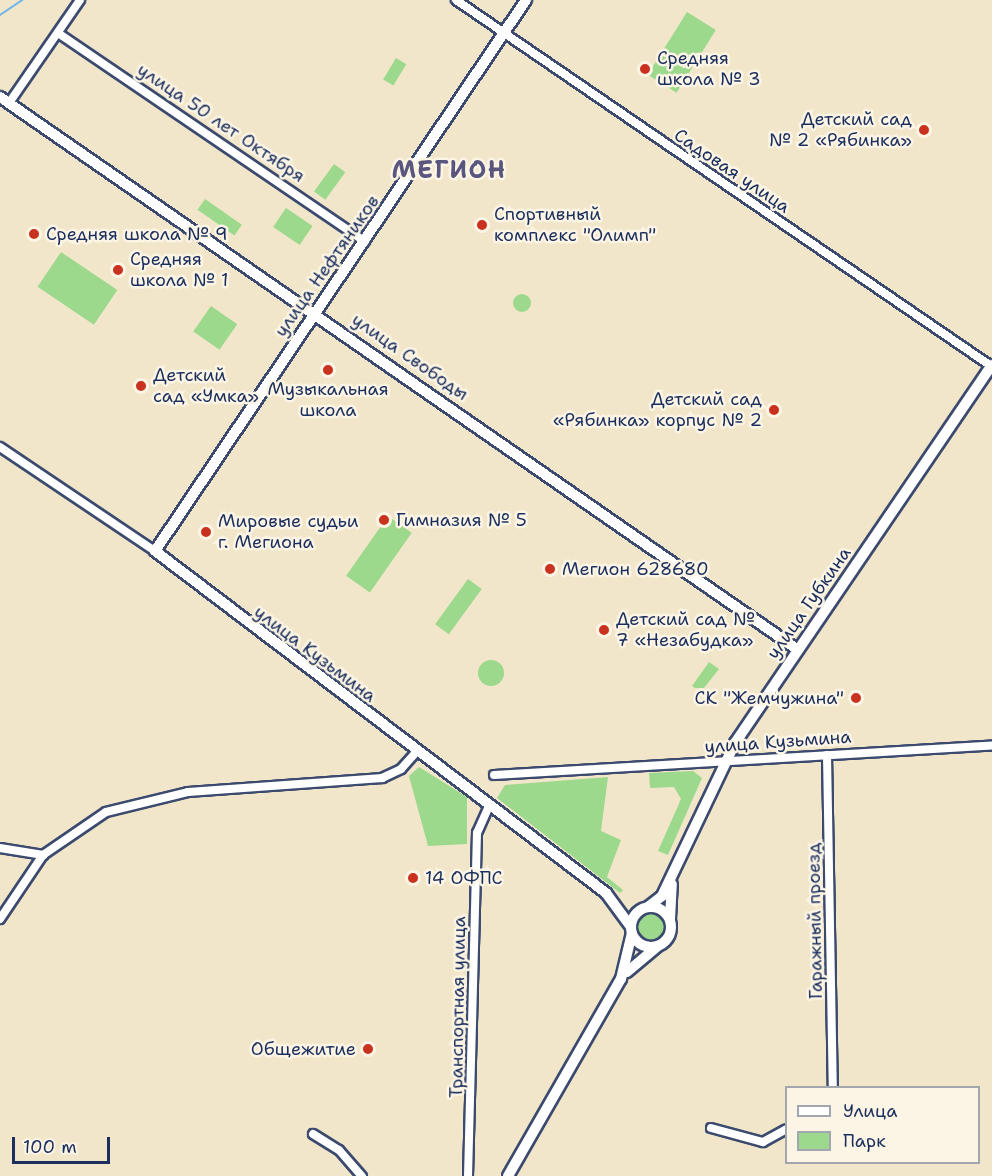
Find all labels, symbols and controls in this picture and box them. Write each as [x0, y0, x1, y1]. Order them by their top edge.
place label: Средняя школа № 3 [657, 48, 761, 90]
street label: улица 50 лет Октября [133, 59, 309, 187]
marker: Средняя школа № 3 [638, 62, 652, 76]
place label: Детский сад № 2 «Рябинка» [769, 109, 912, 152]
marker: Детский сад № 2 «Рябинка» [917, 123, 931, 137]
street label: Садовая улица [670, 124, 794, 218]
district label: МЕГИОН [391, 157, 507, 185]
street label: улица Нефтяников [270, 191, 384, 341]
place label: Спортивный комплекс "Олимп" [494, 204, 656, 246]
marker: Спортивный комплекс "Олимп" [475, 218, 489, 232]
place label: Средняя школа № 9 [46, 223, 228, 245]
marker: Средняя школа № 9 [27, 227, 41, 241]
place label: Средняя школа № 1 [130, 249, 228, 292]
marker: Средняя школа № 1 [111, 263, 125, 277]
street label: улица Свободы [348, 309, 472, 405]
marker: Музыкальная школа [321, 363, 335, 377]
place label: Детский сад «Умка» [153, 365, 259, 407]
marker: Детский сад «Умка» [134, 379, 148, 393]
place label: Музыкальная школа [267, 379, 389, 422]
place label: Детский сад «Рябинка» корпус № 2 [553, 389, 762, 432]
marker: Детский сад «Рябинка» корпус № 2 [767, 403, 781, 417]
place label: Гимназия № 5 [396, 509, 527, 531]
place label: Мировые судьи г. Мегиона [218, 511, 358, 554]
marker: Гимназия № 5 [377, 513, 391, 527]
marker: Мировые судьи г. Мегиона [199, 525, 213, 539]
street label: улица Губкина [762, 543, 856, 663]
place label: Мегион 628680 [562, 558, 708, 580]
marker: Мегион 628680 [543, 562, 557, 576]
street label: улица Кузьмина [250, 601, 380, 707]
place label: Детский сад № 7 «Незабудка» [616, 609, 755, 652]
marker: Детский сад № 7 «Незабудка» [597, 623, 611, 637]
place label: СК "Жемчужина" [695, 687, 844, 709]
marker: СК "Жемчужина" [849, 691, 863, 705]
street label: улица Кузьмина [704, 726, 852, 758]
street label: Гаражный проезд [803, 843, 827, 999]
place label: 14 ОФПС [425, 867, 503, 889]
marker: 14 ОФПС [406, 871, 420, 885]
street label: Транспортная улица [446, 916, 470, 1098]
place label: Общежитие [251, 1038, 356, 1060]
marker: Общежитие [361, 1042, 375, 1056]
legend [785, 1086, 980, 1164]
text: Улица [843, 1099, 897, 1123]
scale bar [15, 1125, 112, 1163]
text: Парк [843, 1129, 886, 1153]
text: 100 m [23, 1135, 77, 1159]

